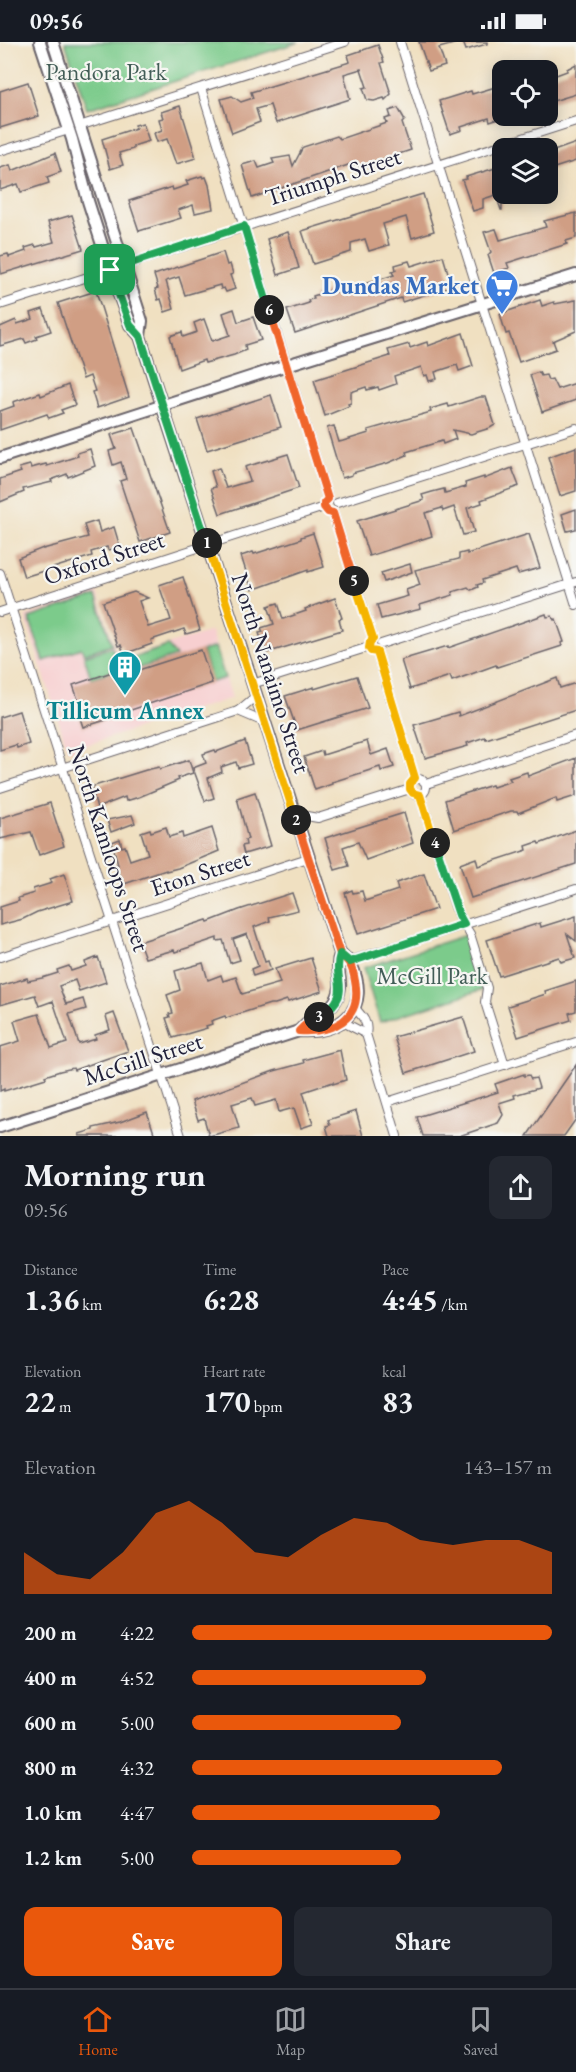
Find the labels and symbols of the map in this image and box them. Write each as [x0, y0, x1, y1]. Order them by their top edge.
park label: Pandora Park [45, 56, 168, 87]
street label: Triumph Street [261, 140, 405, 213]
pin [84, 244, 135, 295]
supermarket icon: Dundas Market [484, 268, 520, 315]
place label: Dundas Market [322, 270, 479, 301]
pin: 6 [254, 295, 284, 325]
street label: Oxford Street [40, 523, 169, 592]
pin: 1 [192, 528, 222, 558]
pin: 5 [339, 566, 369, 596]
street label: North Nanaimo Street [225, 569, 319, 777]
building icon: Tillicum Annex [107, 649, 143, 696]
place label: Tillicum Annex [46, 695, 204, 726]
street label: North Kamloops Street [61, 741, 158, 956]
pin: 2 [281, 805, 311, 835]
pin: 4 [420, 828, 450, 858]
street label: Eton Street [146, 842, 254, 903]
park label: McGill Park [376, 960, 488, 991]
pin: 3 [304, 1002, 334, 1032]
street label: McGill Street [79, 1025, 207, 1092]

